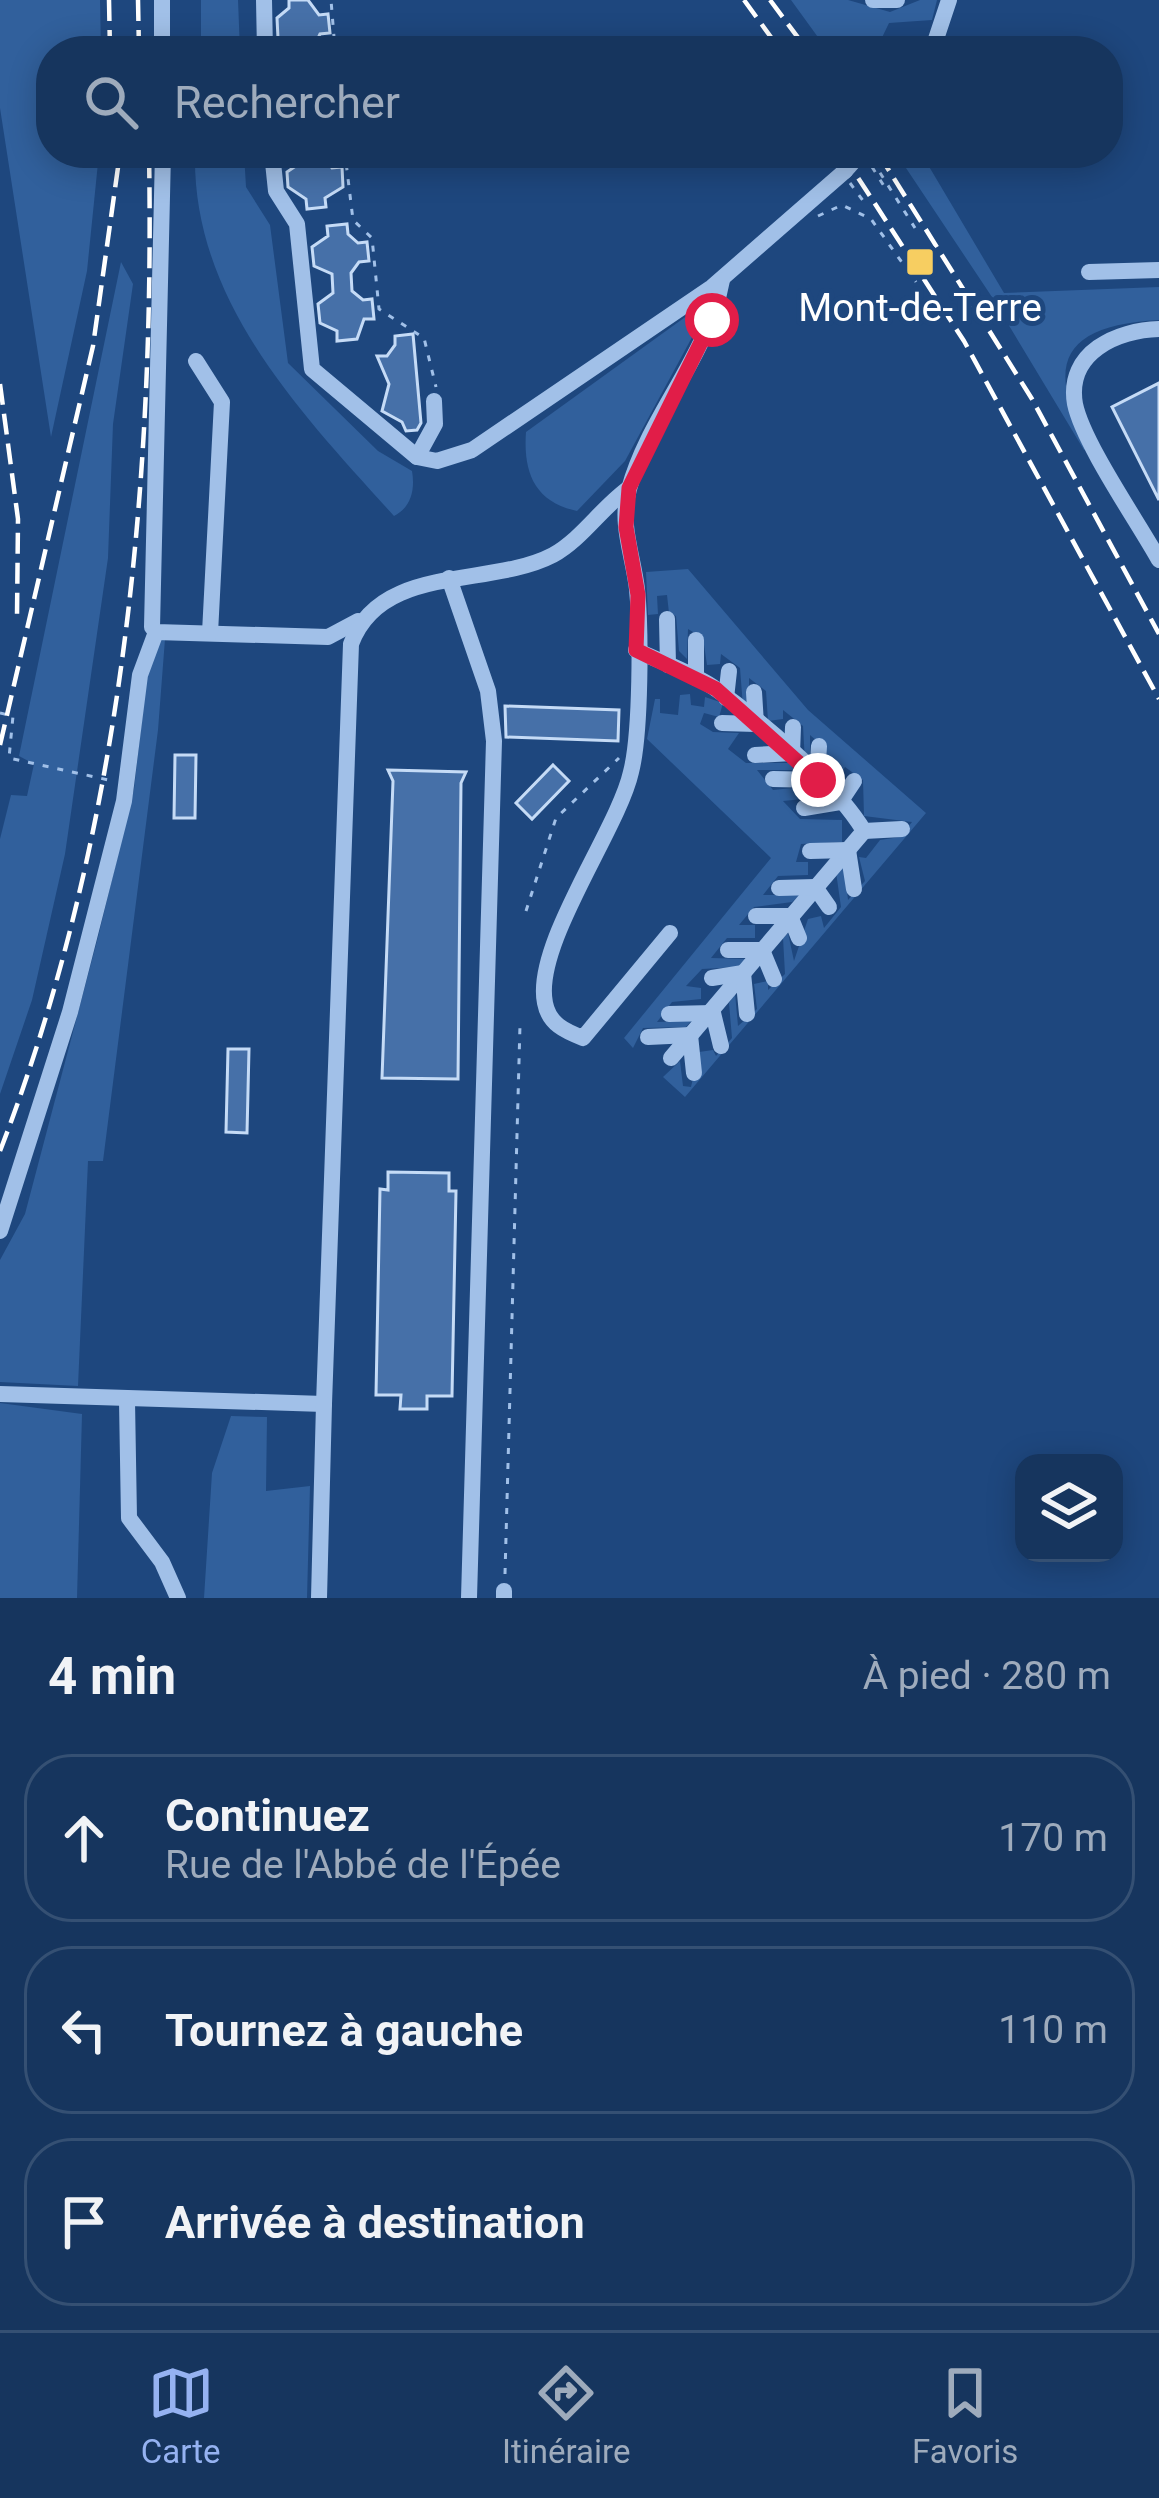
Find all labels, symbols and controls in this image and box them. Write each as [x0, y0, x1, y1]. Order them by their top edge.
search box [36, 36, 1123, 168]
icon: search [78, 69, 144, 135]
text: Rechercher [174, 76, 400, 129]
marker: Mont-de-Terre [904, 246, 936, 278]
place label: Mont-de-Terre [798, 285, 1042, 331]
route start [685, 293, 739, 347]
route end [791, 753, 845, 807]
map controls [1015, 1454, 1123, 1562]
button: layers [1015, 1454, 1123, 1562]
text: 4 min [48, 1647, 176, 1706]
text: À pied · 280 m [863, 1653, 1111, 1699]
text: Continuez [165, 1789, 370, 1842]
icon: ahead [51, 1805, 117, 1871]
text: 170 m [998, 1815, 1108, 1861]
text: Rue de l'Abbé de l'Épée [165, 1842, 561, 1888]
icon: left [51, 1997, 117, 2063]
text: Tournez à gauche [165, 2004, 523, 2057]
text: 110 m [998, 2007, 1108, 2053]
icon: arrive [51, 2189, 117, 2255]
text: Arrivée à destination [165, 2196, 585, 2249]
tab: Carte [141, 2360, 220, 2471]
tab: Itinéraire [502, 2360, 630, 2471]
tab: Favoris [912, 2360, 1018, 2471]

